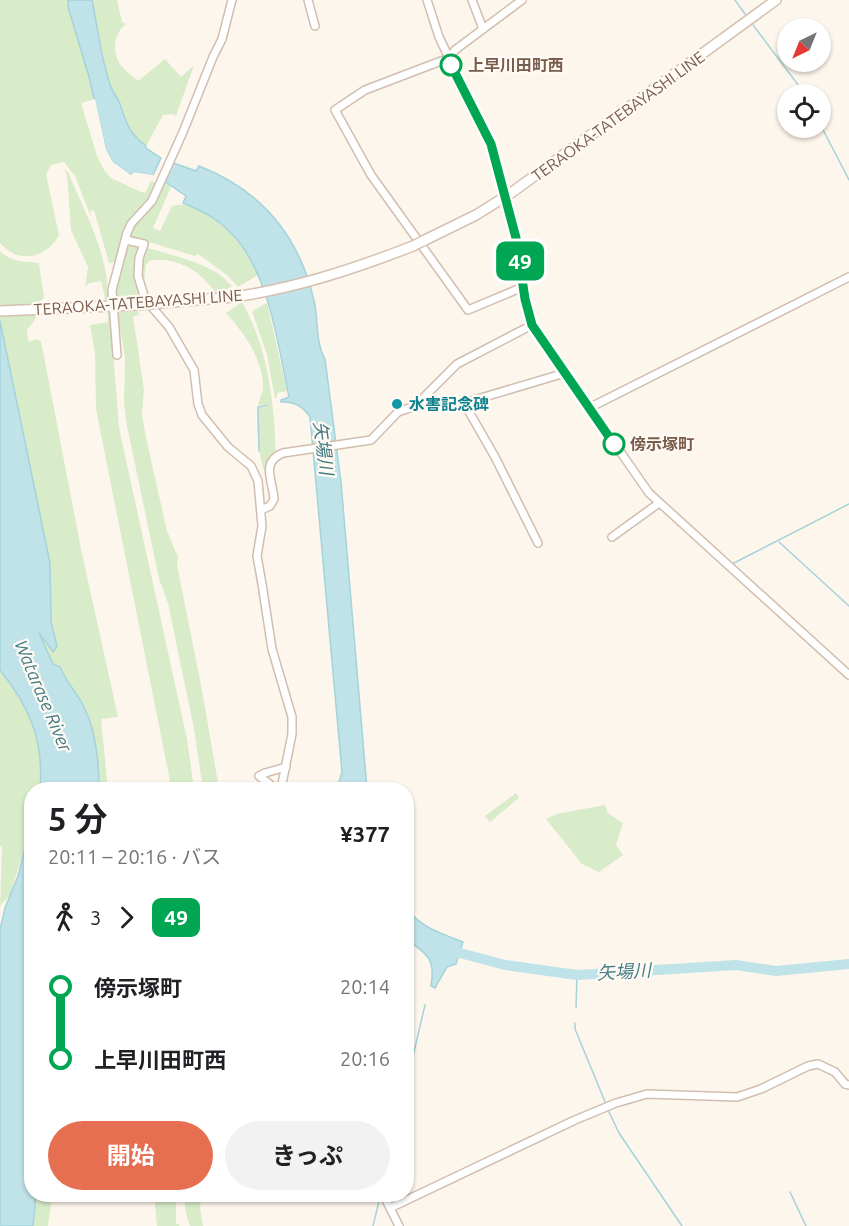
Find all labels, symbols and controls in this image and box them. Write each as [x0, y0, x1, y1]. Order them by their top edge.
north arrow [777, 18, 831, 72]
map controls [777, 18, 831, 138]
street label: TERAOKA-TATEBAYASHI LINE [528, 47, 708, 185]
marker: 上早川田町西 [440, 54, 462, 76]
place label: 上早川田町西 [468, 56, 564, 74]
button: locate [777, 84, 831, 138]
line badge: 49 [493, 242, 547, 280]
text: 49 [508, 249, 532, 273]
street label: TERAOKA-TATEBAYASHI LINE [33, 286, 243, 318]
place label: 水害記念碑 [409, 395, 489, 413]
marker: 水害記念碑 [390, 397, 404, 411]
water label: 矢場川 [311, 420, 337, 478]
marker: 傍示塚町 [603, 433, 625, 455]
place label: 傍示塚町 [630, 435, 694, 453]
water label: Watarase River [11, 637, 77, 756]
text: 5 分 [48, 800, 107, 837]
text: ¥377 [340, 821, 390, 846]
text: 20:11 – 20:16 · バス [48, 845, 221, 868]
icon: walk [48, 901, 81, 934]
icon: forward [110, 901, 143, 934]
text: 49 [164, 905, 188, 929]
text: 3 [90, 906, 101, 929]
water label: 矢場川 [596, 959, 653, 982]
text: 傍示塚町 [94, 975, 182, 1000]
text: 20:14 [340, 975, 390, 998]
text: 上早川田町西 [94, 1047, 226, 1072]
text: 20:16 [340, 1047, 390, 1070]
button: 開始 [48, 1121, 213, 1190]
button: きっぷ [225, 1121, 390, 1190]

